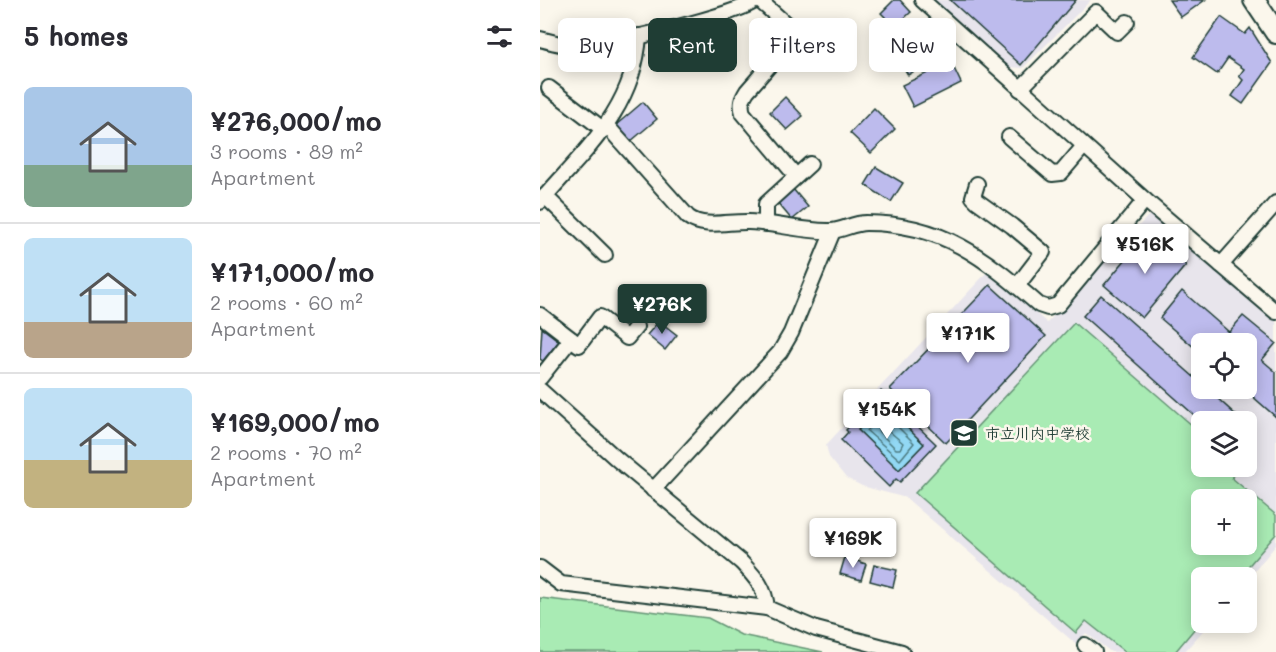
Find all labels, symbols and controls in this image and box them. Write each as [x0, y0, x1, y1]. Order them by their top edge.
chip: Buy [558, 18, 636, 72]
chip: Rent [648, 18, 737, 72]
chip: Filters [749, 18, 857, 72]
chip: New [869, 18, 956, 72]
text: 5 homes [24, 19, 129, 53]
icon: filters [483, 20, 516, 53]
text: ¥276,000/mo [210, 104, 382, 138]
icon: home [72, 111, 144, 183]
text: 3 rooms · 89 m² [210, 138, 363, 164]
text: Apartment [210, 164, 316, 190]
pin: ¥516K [1103, 224, 1187, 275]
text: ¥516K [1116, 230, 1174, 256]
text: ¥171,000/mo [210, 255, 374, 289]
icon: home [72, 262, 144, 334]
pin: ¥276K [620, 284, 704, 335]
text: 2 rooms · 60 m² [210, 289, 363, 315]
text: ¥276K [632, 290, 692, 316]
pin: ¥171K [926, 313, 1010, 364]
text: Apartment [210, 315, 316, 341]
text: ¥171K [940, 319, 996, 345]
map controls [1191, 333, 1257, 633]
button: locate [1191, 333, 1257, 399]
pin: ¥154K [845, 389, 929, 440]
text: ¥154K [857, 395, 917, 421]
text: ¥169,000/mo [210, 405, 380, 439]
button: layers [1191, 411, 1257, 477]
icon: home [72, 412, 144, 484]
school or university icon: 市立川内中学校 [948, 417, 980, 449]
place label: 市立川内中学校 [985, 423, 1090, 443]
text: 2 rooms · 70 m² [210, 439, 362, 465]
text: Apartment [210, 465, 316, 491]
button: + [1191, 489, 1257, 555]
pin: ¥169K [811, 518, 895, 569]
text: ¥169K [823, 524, 883, 550]
button: − [1191, 567, 1257, 633]

